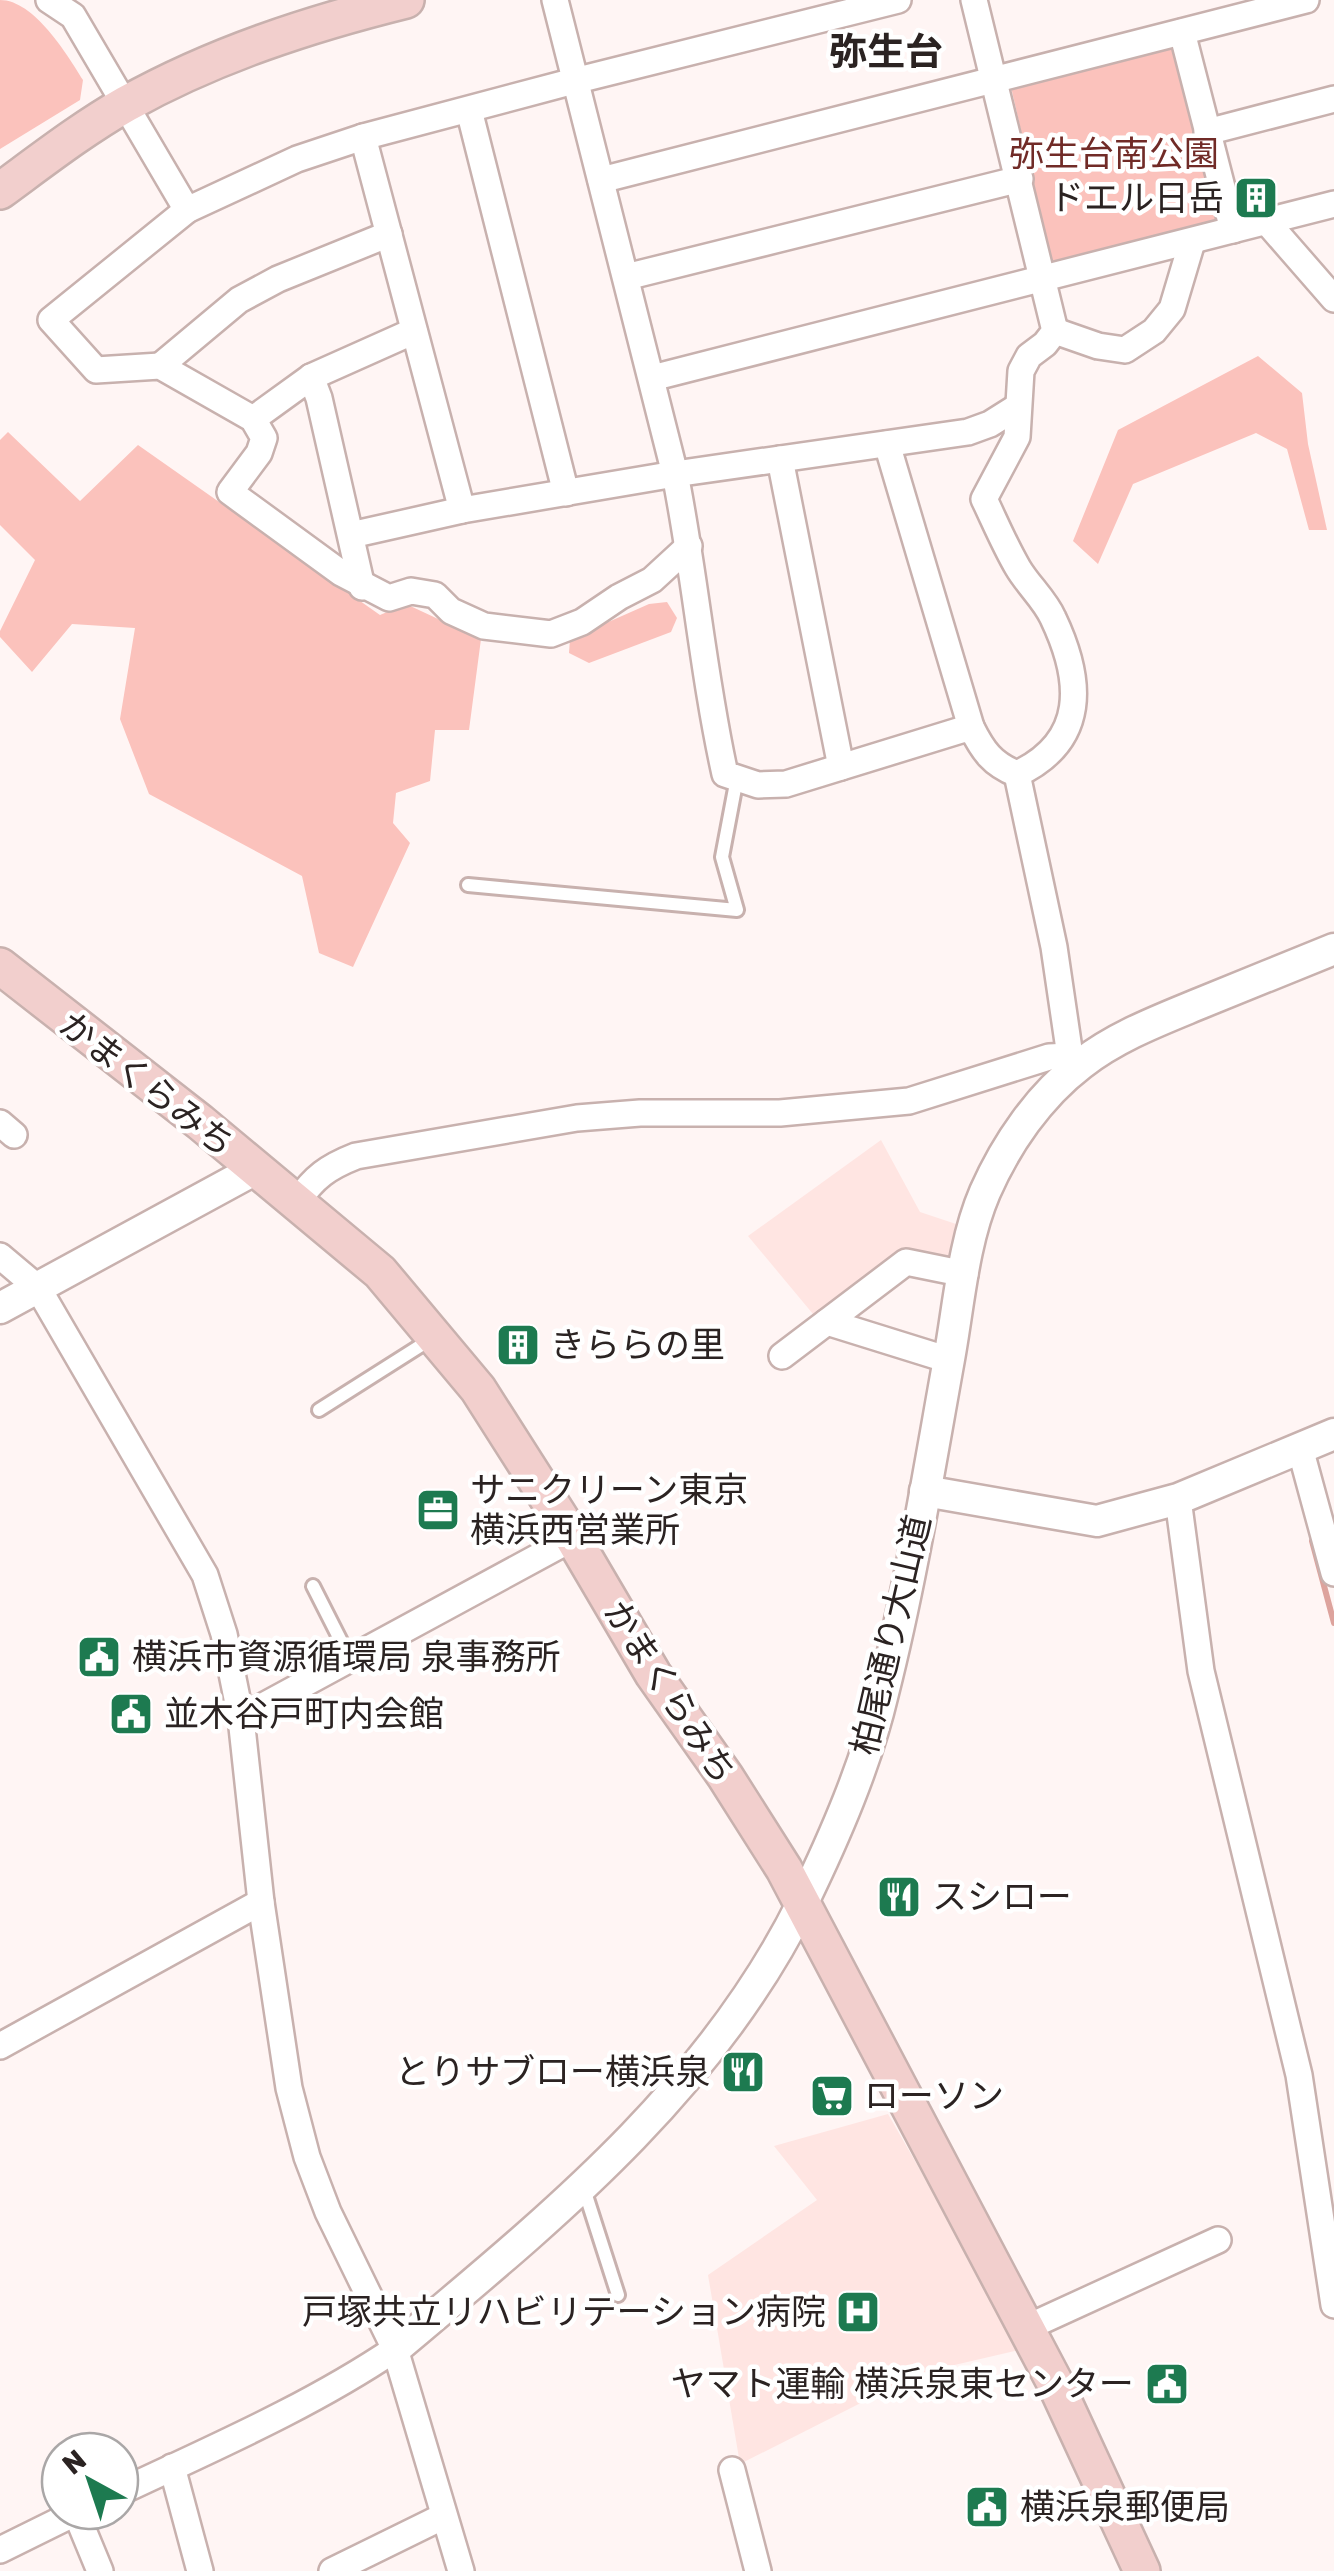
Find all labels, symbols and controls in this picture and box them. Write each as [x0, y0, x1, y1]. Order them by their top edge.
district label: 弥生台 [829, 29, 943, 75]
park label: 弥生台南公園 [1009, 133, 1219, 175]
building icon: ドエル日岳 [1233, 175, 1279, 221]
place label: ドエル日岳 [1049, 177, 1224, 219]
street label: かまくらみち [51, 1003, 243, 1165]
building icon: きららの里 [495, 1322, 541, 1368]
place label: きららの里 [550, 1324, 725, 1366]
place label: サニクリーン東京 横浜西営業所 [470, 1469, 748, 1551]
office icon: サニクリーン東京 横浜西営業所 [415, 1487, 461, 1533]
street label: 柏尾通り大山道 [843, 1511, 939, 1759]
street label: かまくらみち [595, 1592, 745, 1792]
public building icon: 横浜市資源循環局 泉事務所 [76, 1634, 122, 1680]
place label: 横浜市資源循環局 泉事務所 [132, 1636, 561, 1678]
public building icon: 並木谷戸町内会館 [108, 1691, 154, 1737]
place label: 並木谷戸町内会館 [164, 1693, 444, 1735]
restaurant icon: スシロー [876, 1874, 922, 1920]
place label: スシロー [932, 1876, 1072, 1918]
restaurant icon: とりサブロー横浜泉 [720, 2049, 766, 2095]
place label: とりサブロー横浜泉 [395, 2051, 710, 2093]
supermarket icon: ローソン [809, 2073, 855, 2119]
place label: ローソン [864, 2075, 1004, 2117]
hospital icon: 戸塚共立リハビリテーション病院 [835, 2289, 881, 2335]
place label: 戸塚共立リハビリテーション病院 [302, 2291, 826, 2333]
public building icon: ヤマト運輸 横浜泉東センター [1144, 2361, 1190, 2407]
place label: ヤマト運輸 横浜泉東センター [670, 2363, 1134, 2405]
north arrow [40, 2431, 140, 2531]
text: N [56, 2443, 93, 2481]
public building icon: 横浜泉郵便局 [964, 2484, 1010, 2530]
place label: 横浜泉郵便局 [1020, 2486, 1230, 2528]

